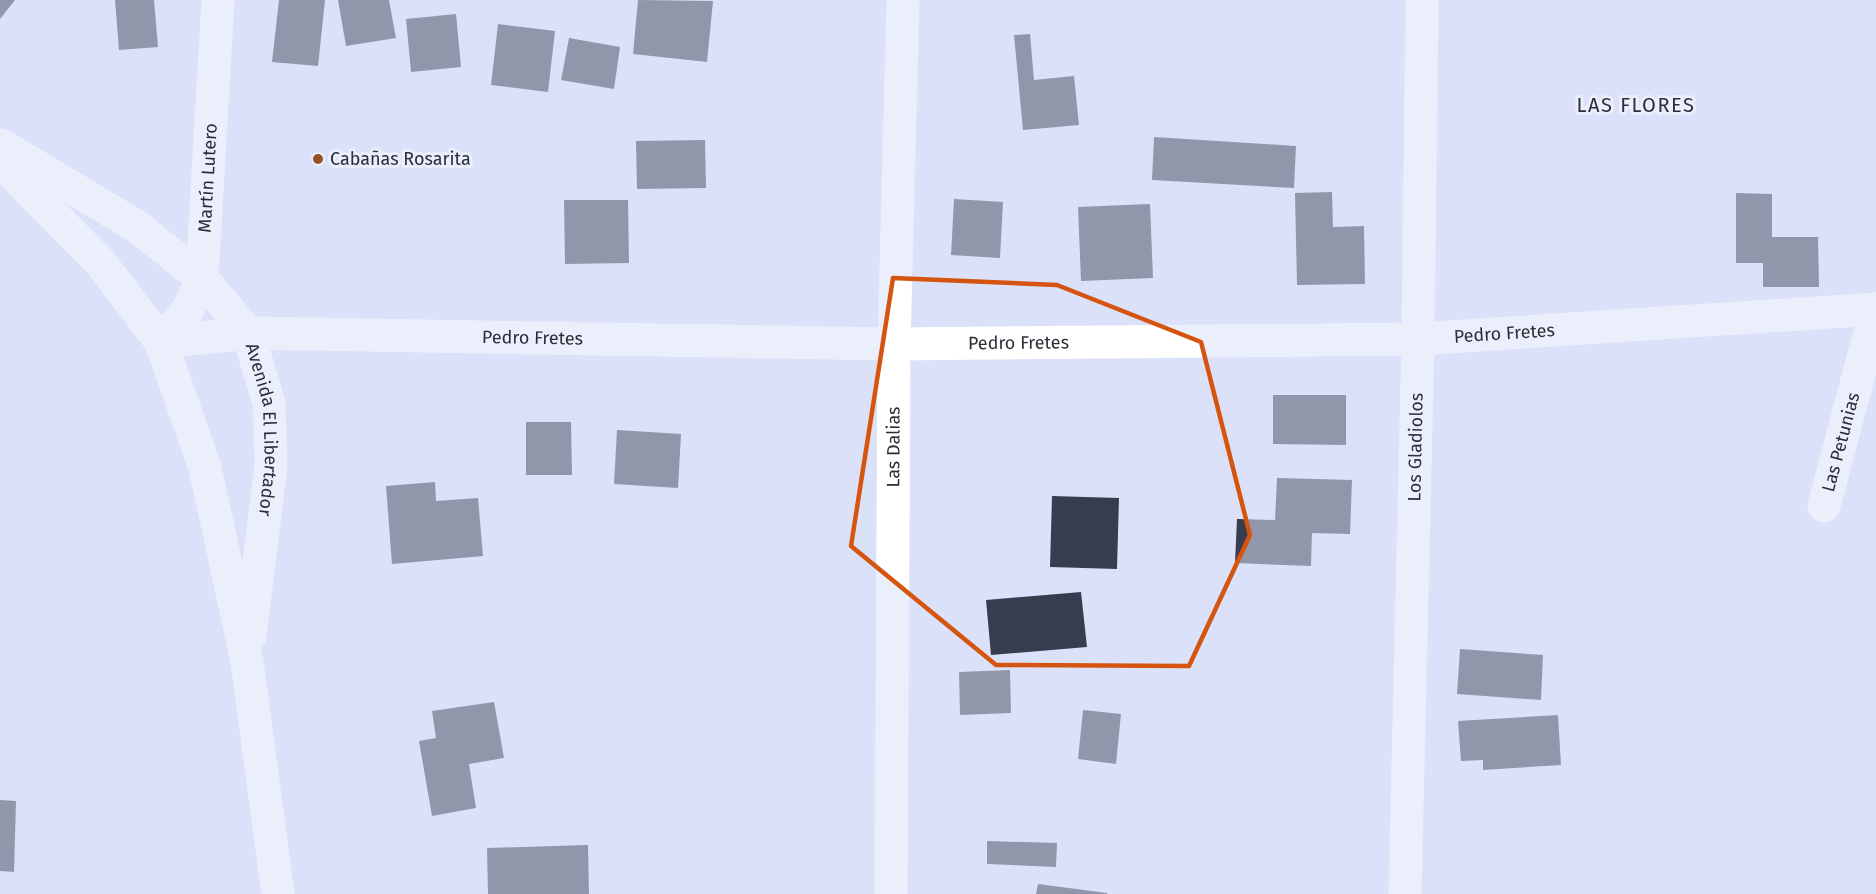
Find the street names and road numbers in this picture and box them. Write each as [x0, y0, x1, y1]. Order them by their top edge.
street label: Martín Lutero [194, 122, 222, 233]
street label: Pedro Fretes [1453, 319, 1555, 348]
street label: Pedro Fretes [482, 326, 583, 350]
street label: Pedro Fretes [968, 331, 1069, 354]
street label: Avenida El Libertador [241, 340, 282, 517]
street label: Las Petunias [1817, 390, 1864, 494]
street label: Los Gladiolos [1403, 392, 1428, 502]
street label: Las Dalias [882, 406, 905, 488]

